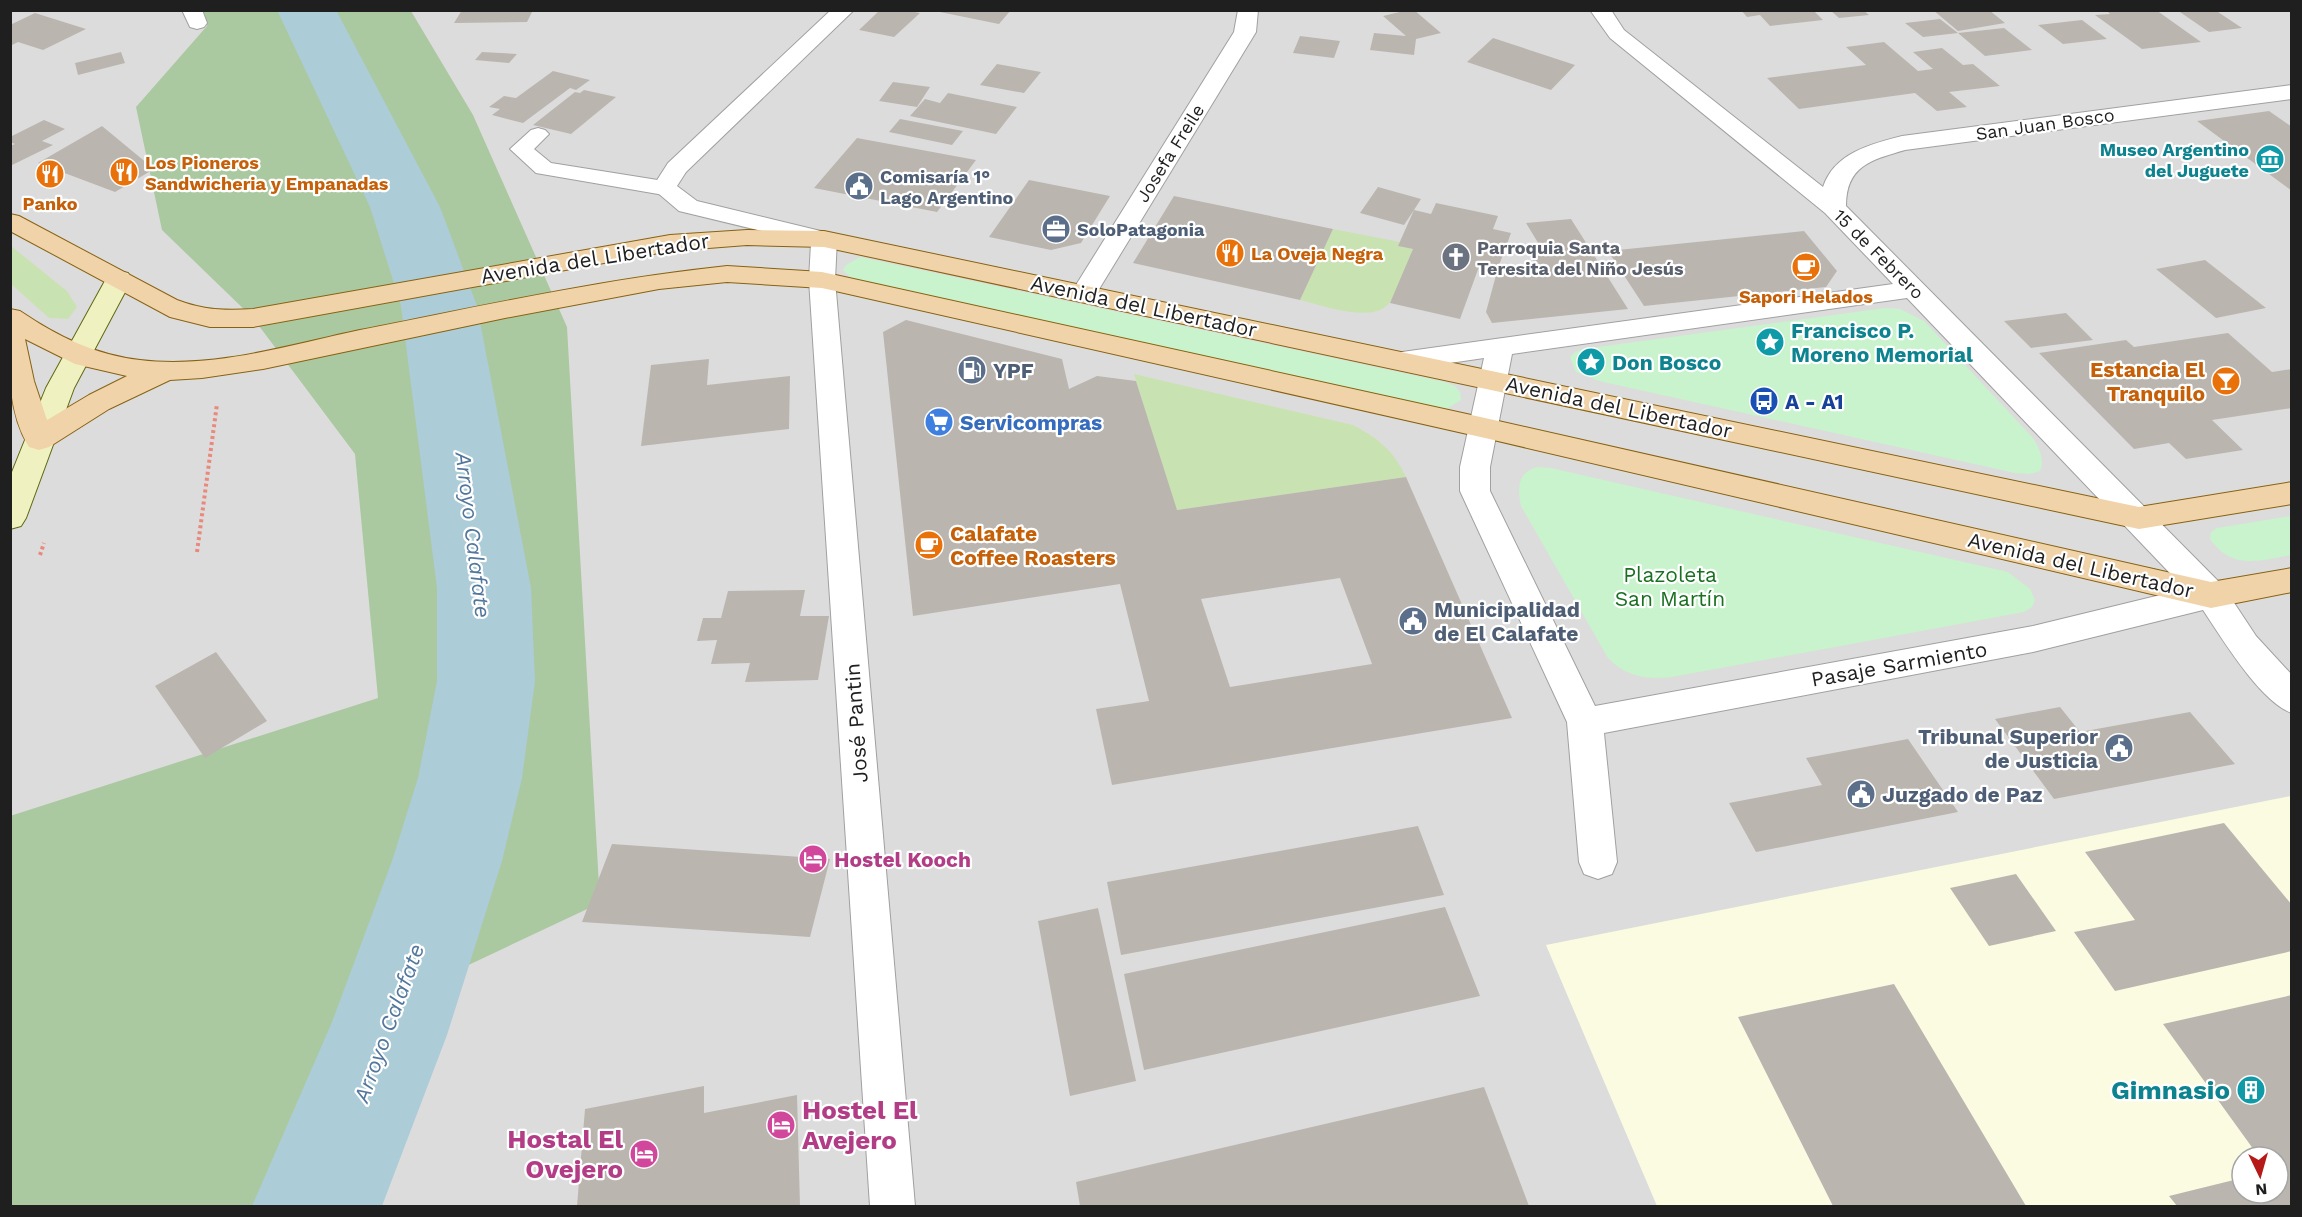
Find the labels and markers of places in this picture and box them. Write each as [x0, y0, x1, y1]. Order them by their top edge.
place label: Museo Argentino del Juguete [2100, 139, 2249, 181]
museum icon: Museo Argentino del Juguete [2254, 143, 2286, 175]
place label: Los Pioneros Sandwicheria y Empanadas [145, 152, 389, 194]
restaurant icon: Los Pioneros Sandwicheria y Empanadas [108, 156, 140, 188]
restaurant icon: Panko [34, 158, 66, 190]
place label: Comisaría 1° Lago Argentino [880, 166, 1014, 208]
public building icon: Comisaría 1° Lago Argentino [843, 170, 875, 202]
place label: Panko [22, 193, 78, 214]
office icon: SoloPatagonia [1040, 213, 1072, 245]
place label: SoloPatagonia [1077, 219, 1205, 240]
restaurant icon: La Oveja Negra [1214, 237, 1246, 269]
place label: Parroquia Santa Teresita del Niño Jesús [1477, 237, 1684, 279]
church icon: Parroquia Santa Teresita del Niño Jesús [1440, 241, 1472, 273]
place label: La Oveja Negra [1251, 243, 1384, 264]
cafe icon: Sapori Helados [1790, 251, 1822, 283]
place label: Sapori Helados [1739, 286, 1873, 307]
place label: Francisco P. Moreno Memorial [1791, 318, 1973, 367]
place icon: Francisco P. Moreno Memorial [1754, 326, 1786, 358]
place icon: Don Bosco [1575, 346, 1607, 378]
place label: Don Bosco [1612, 350, 1721, 375]
fuel station icon: YPF [956, 354, 988, 386]
place label: Estancia El Tranquilo [2090, 357, 2205, 406]
place label: YPF [993, 358, 1034, 383]
bar icon: Estancia El Tranquilo [2210, 365, 2242, 397]
bus stop icon: A - A1 [1748, 385, 1780, 417]
place label: A - A1 [1785, 389, 1843, 414]
supermarket icon: Servicompras [923, 406, 955, 438]
place label: Servicompras [960, 410, 1102, 435]
place label: Calafate Coffee Roasters [950, 521, 1116, 570]
cafe icon: Calafate Coffee Roasters [913, 529, 945, 561]
place label: Municipalidad de El Calafate [1434, 597, 1580, 646]
public building icon: Municipalidad de El Calafate [1397, 605, 1429, 637]
place label: Tribunal Superior de Justicia [1918, 724, 2099, 773]
public building icon: Tribunal Superior de Justicia [2103, 732, 2135, 764]
public building icon: Juzgado de Paz [1845, 778, 1877, 810]
place label: Juzgado de Paz [1882, 782, 2043, 807]
hotel icon: Hostel Kooch [797, 843, 829, 875]
place label: Hostel Kooch [834, 847, 971, 872]
building icon: Gimnasio [2235, 1074, 2267, 1106]
place label: Gimnasio [2111, 1075, 2230, 1105]
place label: Hostel El Avejero [802, 1095, 918, 1155]
hotel icon: Hostel El Avejero [765, 1109, 797, 1141]
place label: Hostal El Ovejero [507, 1124, 623, 1184]
hotel icon: Hostal El Ovejero [628, 1138, 660, 1170]

